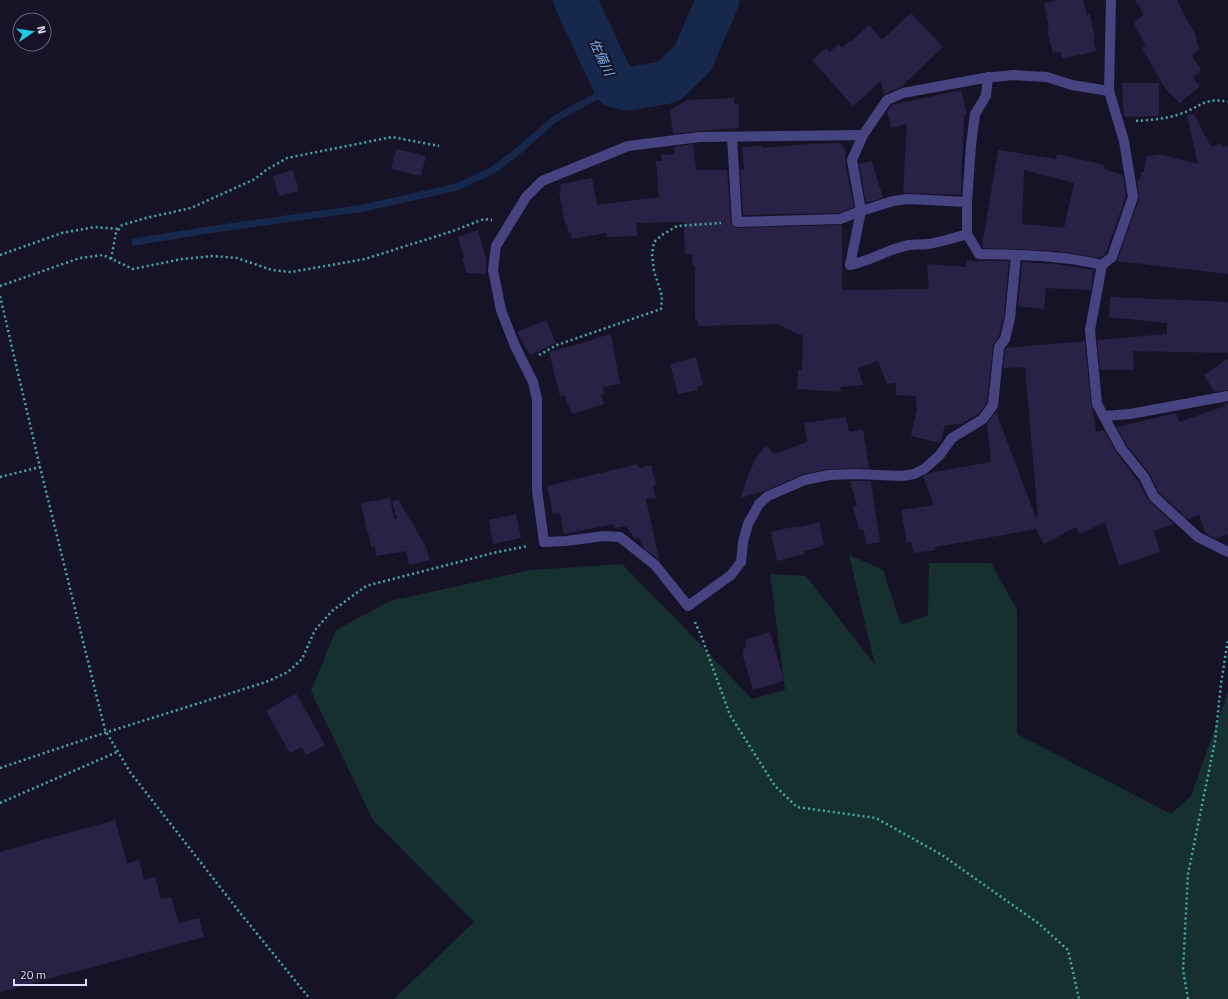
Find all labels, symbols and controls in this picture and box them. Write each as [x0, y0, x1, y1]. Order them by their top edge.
north arrow [12, 12, 52, 52]
text: N [33, 24, 50, 35]
water label: 佐備川 [585, 35, 620, 81]
scale bar [14, 961, 86, 987]
text: 20 m [20, 965, 46, 984]

